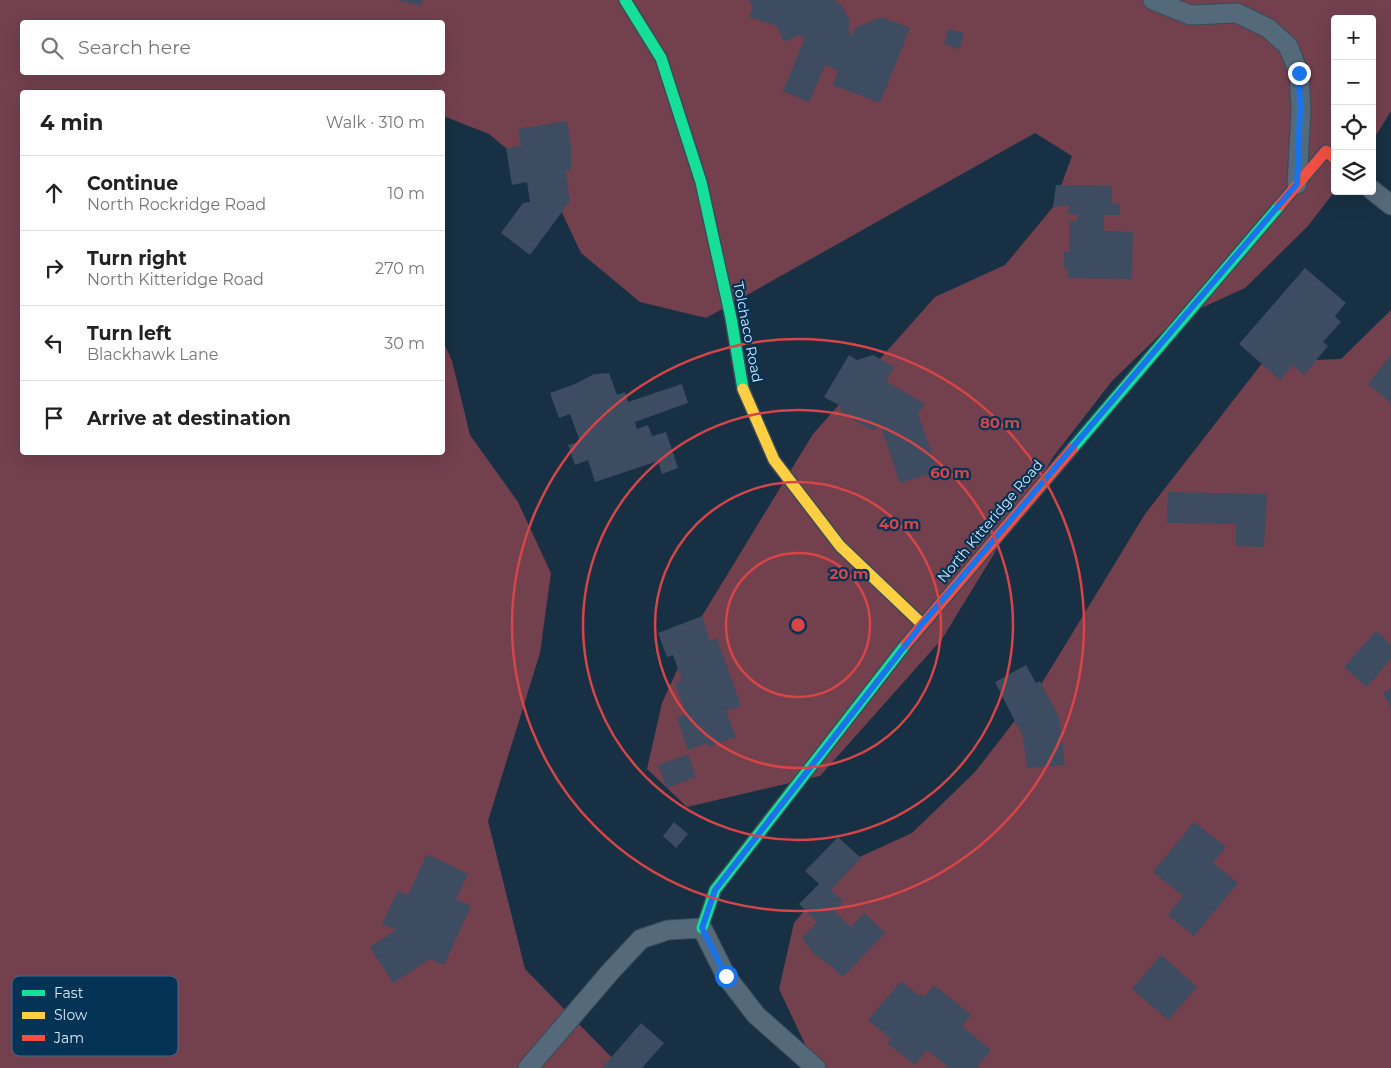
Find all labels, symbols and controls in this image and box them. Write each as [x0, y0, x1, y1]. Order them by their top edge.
map controls [1331, 15, 1376, 195]
button: + [1331, 15, 1376, 60]
search box [20, 20, 445, 75]
icon: search [38, 34, 66, 62]
text: Search here [78, 36, 191, 59]
button: − [1331, 60, 1376, 105]
route end [1288, 62, 1311, 85]
button: locate [1331, 105, 1376, 150]
text: 4 min [40, 110, 103, 135]
text: Walk · 310 m [326, 113, 425, 132]
button: layers [1331, 150, 1376, 195]
text: Continue [87, 172, 178, 195]
icon: ahead [40, 179, 68, 207]
text: 10 m [387, 184, 425, 203]
text: North Rockridge Road [87, 195, 266, 214]
text: Turn right [87, 247, 187, 270]
icon: right [40, 254, 68, 282]
text: 270 m [375, 259, 425, 278]
text: North Kitteridge Road [87, 270, 264, 289]
street label: Tolchaco Road [729, 280, 767, 384]
text: Turn left [87, 322, 172, 345]
icon: left [40, 329, 68, 357]
text: 30 m [384, 334, 425, 353]
text: Blackhawk Lane [87, 345, 219, 364]
icon: arrive [40, 404, 68, 432]
text: Arrive at destination [87, 407, 291, 430]
text: 80 m [980, 413, 1020, 432]
street label: North Kitteridge Road [933, 456, 1047, 586]
text: 60 m [930, 463, 970, 482]
text: 40 m [879, 514, 919, 533]
text: 20 m [829, 564, 869, 583]
centre of rings [789, 616, 807, 634]
route start [715, 965, 738, 988]
legend [12, 976, 178, 1056]
text: Fast [54, 984, 84, 1002]
text: Slow [54, 1006, 88, 1024]
text: Jam [53, 1029, 84, 1047]

